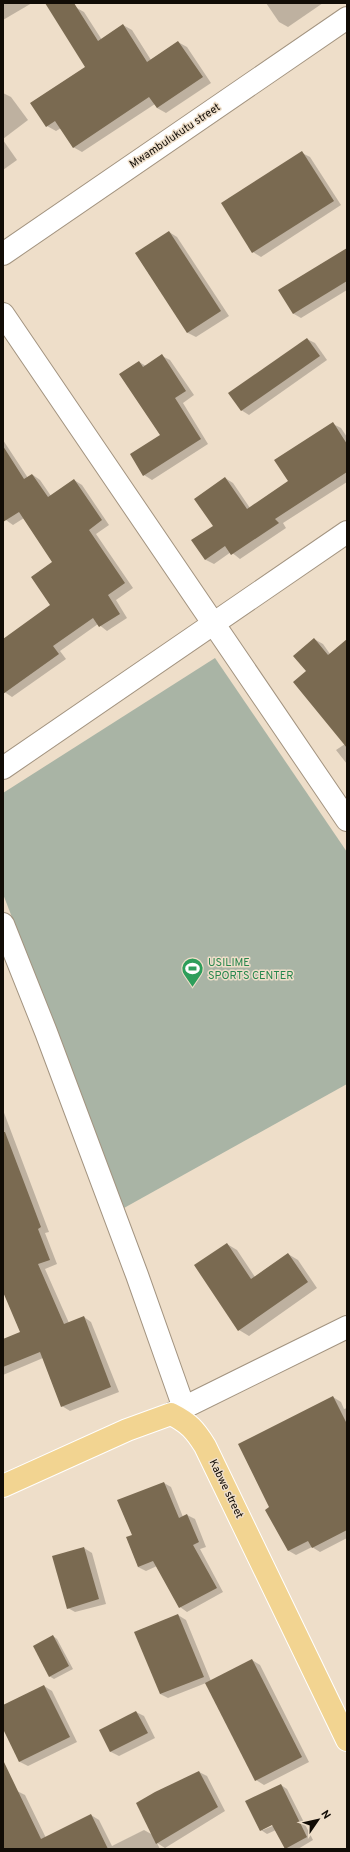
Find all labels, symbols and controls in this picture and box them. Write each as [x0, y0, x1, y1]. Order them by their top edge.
street label: Mwambulukutu street [127, 100, 223, 172]
sports icon: USILIME SPORTS CENTER [180, 956, 206, 989]
place label: USILIME SPORTS CENTER [208, 956, 294, 983]
street label: Kabwe street [206, 1457, 246, 1521]
north arrow [298, 1800, 338, 1840]
text: N [317, 1808, 333, 1822]

